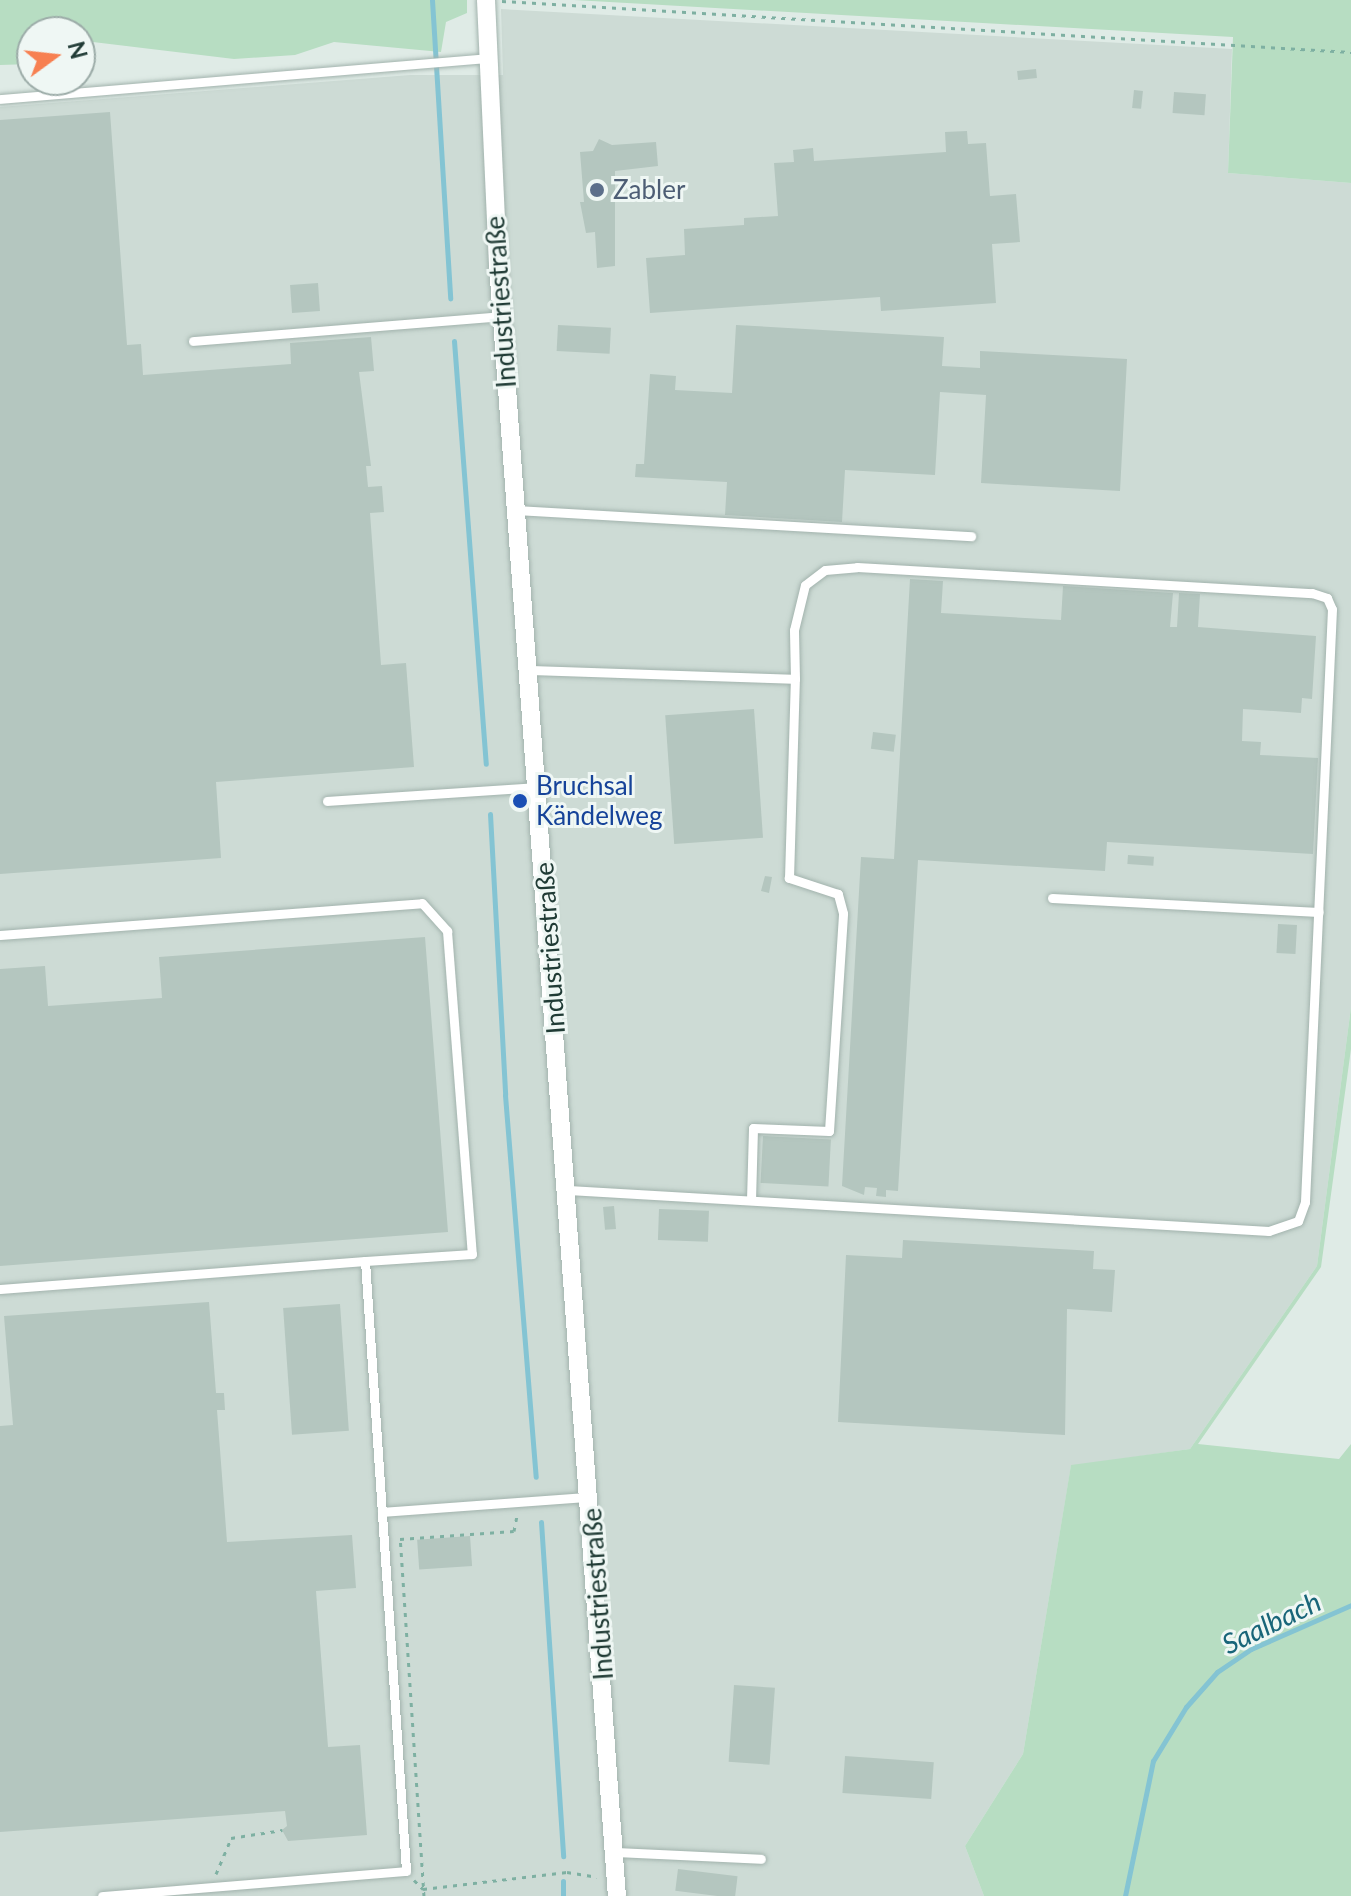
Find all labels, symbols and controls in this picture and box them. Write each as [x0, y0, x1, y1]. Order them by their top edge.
north arrow [16, 16, 96, 96]
text: N [62, 38, 93, 62]
place label: Zabler [613, 174, 685, 206]
marker: Zabler [588, 181, 606, 199]
street label: Industriestraße [479, 215, 523, 389]
place label: Bruchsal Kändelweg [536, 770, 662, 832]
marker: Bruchsal Kändelweg [511, 792, 529, 810]
street label: Industriestraße [528, 861, 572, 1035]
street label: Industriestraße [576, 1507, 620, 1681]
water label: Saalbach [1216, 1584, 1326, 1660]

